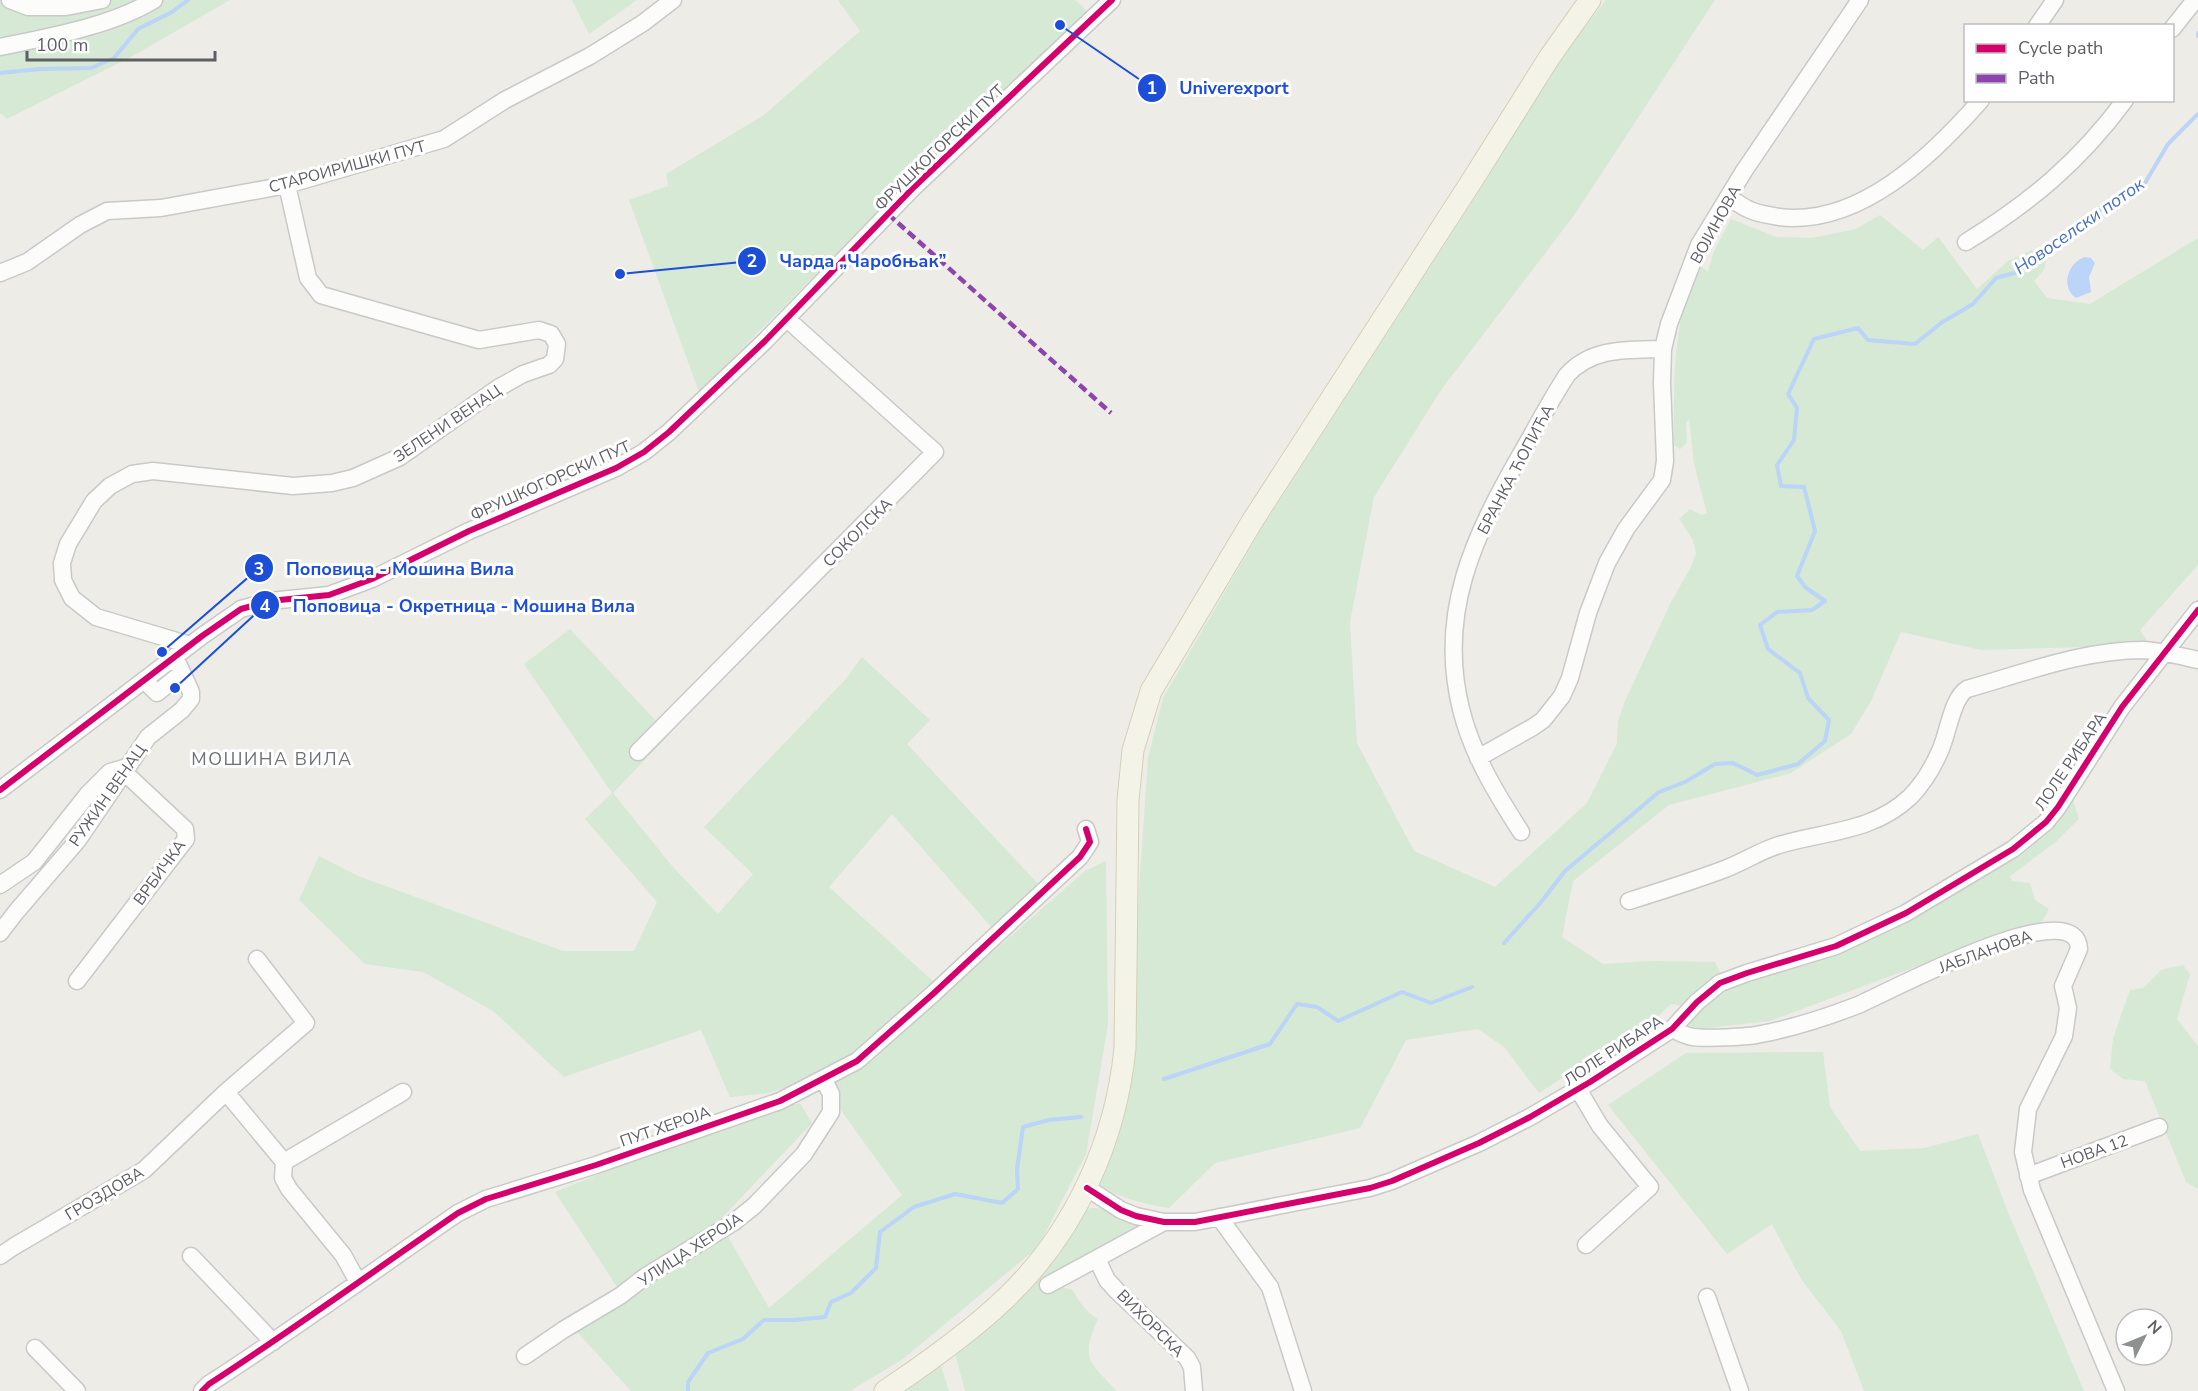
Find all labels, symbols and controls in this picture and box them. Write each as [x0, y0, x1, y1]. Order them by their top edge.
scale bar [27, 24, 214, 62]
legend [1964, 24, 2174, 102]
text: 100 m [36, 33, 88, 57]
text: Cycle path [2018, 36, 2103, 60]
text: Path [2018, 66, 2055, 90]
callout: Univerexport [1137, 70, 1301, 106]
text: 1 [1147, 76, 1157, 100]
text: Univerexport [1179, 76, 1289, 100]
street label: ФРУШКОГОРСКИ ПУТ [870, 79, 1010, 216]
street label: СТАРОИРИШКИ ПУТ [266, 135, 429, 199]
water label: Новоселски поток [2009, 172, 2149, 280]
street label: ВОЈИНОВА [1685, 181, 1747, 268]
callout: Чарда „Чаробњак” [737, 243, 958, 279]
text: 2 [747, 249, 757, 273]
text: Чарда „Чаробњак” [780, 249, 946, 273]
street label: ЗЕЛЕНИ ВЕНАЦ [389, 379, 506, 468]
street label: БРАНКА ЋОПИЋА [1472, 400, 1560, 538]
street label: ФРУШКОГОРСКИ ПУТ [467, 436, 634, 526]
street label: СОКОЛСКА [818, 493, 897, 572]
callout: Поповица - Мошина Вила [244, 550, 526, 586]
text: 3 [254, 557, 264, 581]
text: Поповица - Мошина Вила [286, 557, 514, 581]
callout: Поповица - Окретница - Мошина Вила [250, 587, 647, 623]
text: 4 [260, 594, 271, 618]
text: Поповица - Окретница - Мошина Вила [293, 594, 635, 618]
street label: ЛОЛЕ РИБАРА [2030, 708, 2112, 815]
street label: РУЖИН ВЕНАЦ [64, 740, 152, 851]
district label: МОШИНА ВИЛА [191, 747, 353, 771]
street label: ВРБИЧКА [129, 835, 191, 910]
street label: ЈАБЛАНОВА [1935, 925, 2035, 979]
street label: ЛОЛЕ РИБАРА [1560, 1010, 1668, 1091]
street label: ПУТ ХЕРОЈА [617, 1101, 714, 1153]
street label: НОВА 12 [2058, 1130, 2131, 1174]
street label: ГРОЗДОВА [61, 1162, 148, 1226]
street label: УЛИЦА ХЕРОЈА [633, 1208, 747, 1292]
street label: ВИХОРСКА [1112, 1285, 1189, 1363]
north arrow [2114, 1307, 2174, 1367]
text: N [2142, 1316, 2166, 1339]

